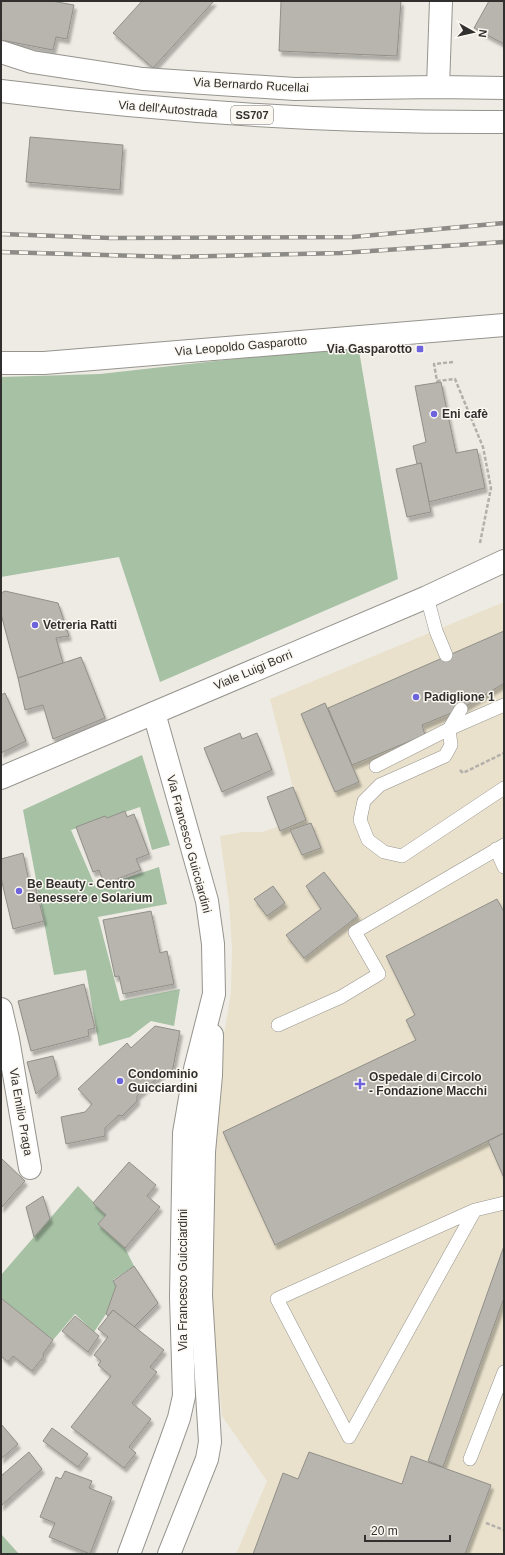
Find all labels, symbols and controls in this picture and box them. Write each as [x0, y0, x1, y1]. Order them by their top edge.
north arrow [453, 12, 493, 52]
text: N [476, 29, 489, 38]
street label: Via Bernardo Rucellai [193, 75, 309, 95]
street label: Via dell'Autostrada [118, 98, 218, 120]
road number: SS707 [231, 106, 273, 124]
street label: Via Leopoldo Gasparotto [174, 333, 308, 359]
place label: Via Gasparotto [327, 342, 412, 356]
marker: Via Gasparotto [415, 344, 425, 354]
place label: Eni cafè [442, 407, 488, 421]
marker: Eni cafè [429, 409, 439, 419]
place label: Vetreria Ratti [43, 618, 117, 632]
marker: Vetreria Ratti [30, 620, 40, 630]
street label: Viale Luigi Borri [212, 647, 294, 693]
place label: Padiglione 1 [424, 690, 495, 704]
marker: Padiglione 1 [411, 692, 421, 702]
street label: Via Francesco Guicciardini [164, 773, 214, 915]
place label: Be Beauty - Centro Benessere e Solarium [27, 877, 152, 905]
marker: Be Beauty - Centro Benessere e Solarium [14, 886, 24, 896]
street label: Via Emilio Praga [6, 1067, 36, 1157]
place label: Condominio Guicciardini [128, 1067, 198, 1095]
place label: Ospedale di Circolo - Fondazione Macchi [369, 1070, 487, 1098]
marker: Condominio Guicciardini [115, 1076, 125, 1086]
marker: Ospedale di Circolo - Fondazione Macchi [354, 1078, 366, 1090]
street label: Via Francesco Guicciardini [176, 1209, 190, 1351]
scale bar [365, 1517, 450, 1543]
text: 20 m [371, 1524, 398, 1538]

